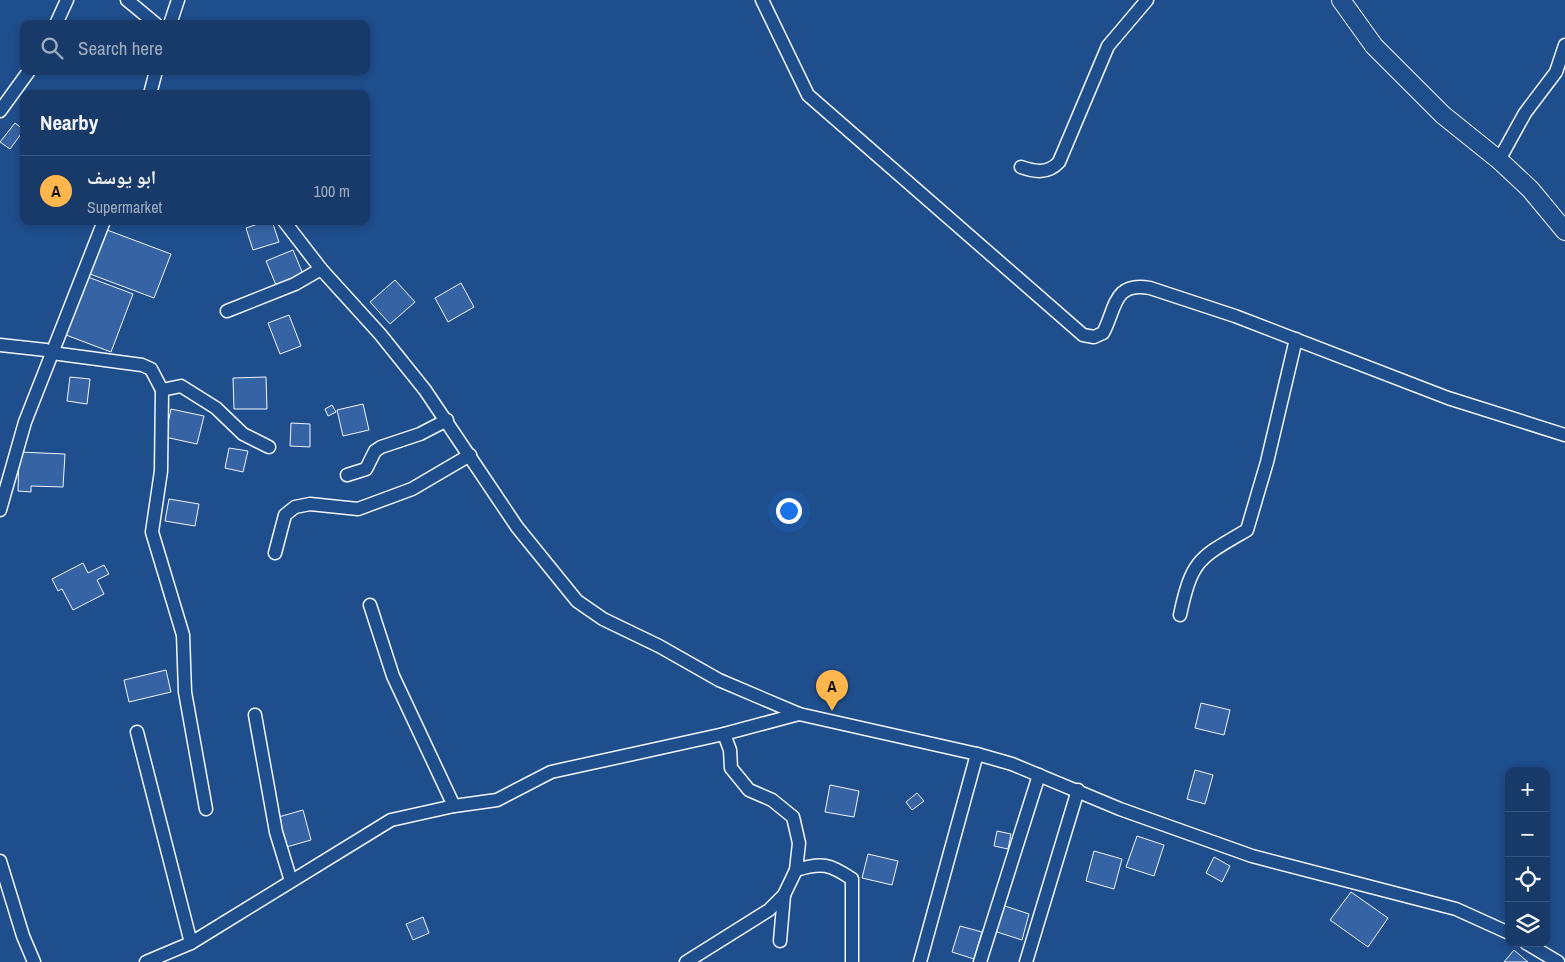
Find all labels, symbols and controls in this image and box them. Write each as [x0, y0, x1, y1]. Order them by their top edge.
search box [20, 20, 370, 75]
icon: search [38, 34, 66, 62]
text: Search here [78, 35, 163, 61]
text: Nearby [40, 108, 98, 137]
text: ابو يوسف [87, 164, 156, 190]
text: A [51, 180, 61, 202]
text: 100 m [314, 180, 350, 202]
text: Supermarket [87, 196, 162, 218]
your location [776, 498, 802, 524]
pin: A [816, 670, 848, 711]
map controls [1505, 767, 1550, 947]
button: + [1505, 767, 1550, 812]
button: − [1505, 812, 1550, 857]
button: locate [1505, 857, 1550, 902]
button: layers [1505, 902, 1550, 947]

